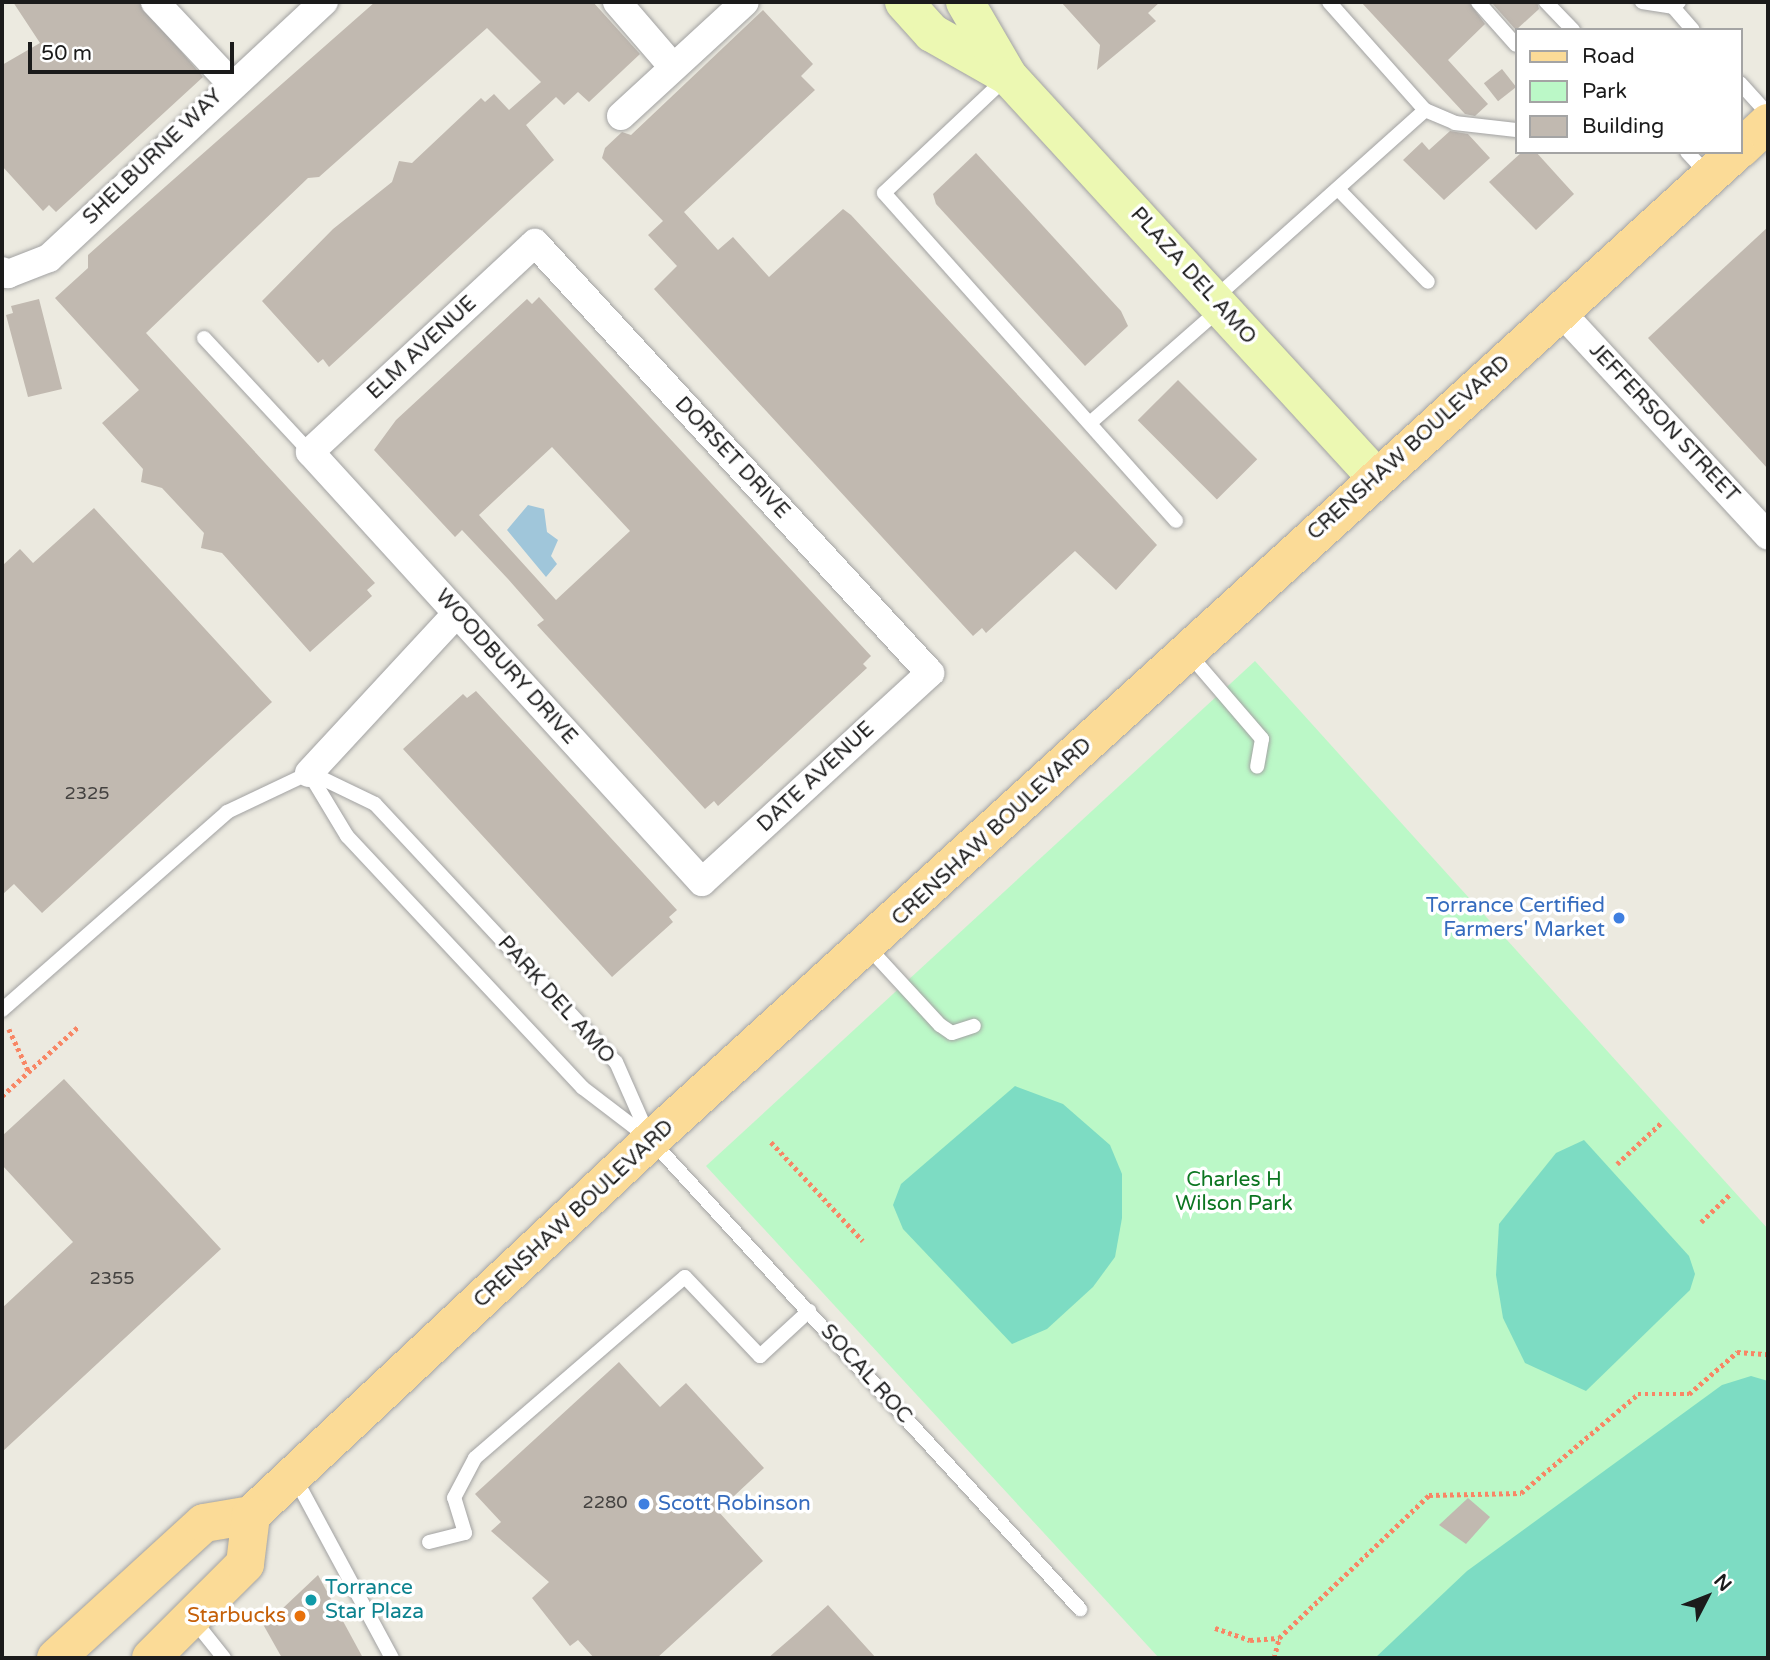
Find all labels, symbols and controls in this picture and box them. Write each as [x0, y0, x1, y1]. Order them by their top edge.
scale bar [32, 28, 238, 72]
legend [1514, 28, 1742, 154]
text: 50 m [41, 41, 92, 66]
text: Road [1582, 44, 1635, 69]
text: Park [1582, 79, 1627, 104]
street label: SHELBURNE WAY [78, 84, 228, 230]
text: Building [1582, 114, 1664, 139]
street label: PLAZA DEL AMO [1125, 202, 1261, 350]
street label: ELM AVENUE [362, 291, 482, 405]
street label: JEFFERSON STREET [1584, 338, 1744, 508]
street label: CRENSHAW BOULEVARD [1302, 350, 1516, 546]
street label: DORSET DRIVE [669, 392, 795, 524]
street label: WOODBURY DRIVE [430, 584, 582, 750]
street label: DATE AVENUE [752, 717, 880, 837]
street label: CRENSHAW BOULEVARD [887, 733, 1097, 931]
house number: 2325 [64, 782, 110, 804]
place label: Torrance Certified Farmers' Market [1426, 893, 1605, 943]
marker: Torrance Certified Farmers' Market [1611, 910, 1627, 926]
street label: PARK DEL AMO [492, 931, 620, 1069]
street label: CRENSHAW BOULEVARD [469, 1115, 679, 1313]
park label: Charles H Wilson Park [1175, 1167, 1293, 1217]
house number: 2355 [89, 1267, 135, 1289]
street label: SOCAL ROC [815, 1319, 917, 1429]
house number: 2280 [582, 1491, 628, 1513]
place label: Scott Robinson [658, 1491, 811, 1517]
marker: Scott Robinson [636, 1496, 652, 1512]
north arrow [1672, 1562, 1742, 1632]
text: N [1709, 1570, 1736, 1596]
place label: Torrance Star Plaza [325, 1575, 424, 1625]
marker: Torrance Star Plaza [303, 1592, 319, 1608]
place label: Starbucks [187, 1603, 286, 1629]
marker: Starbucks [292, 1608, 308, 1624]

